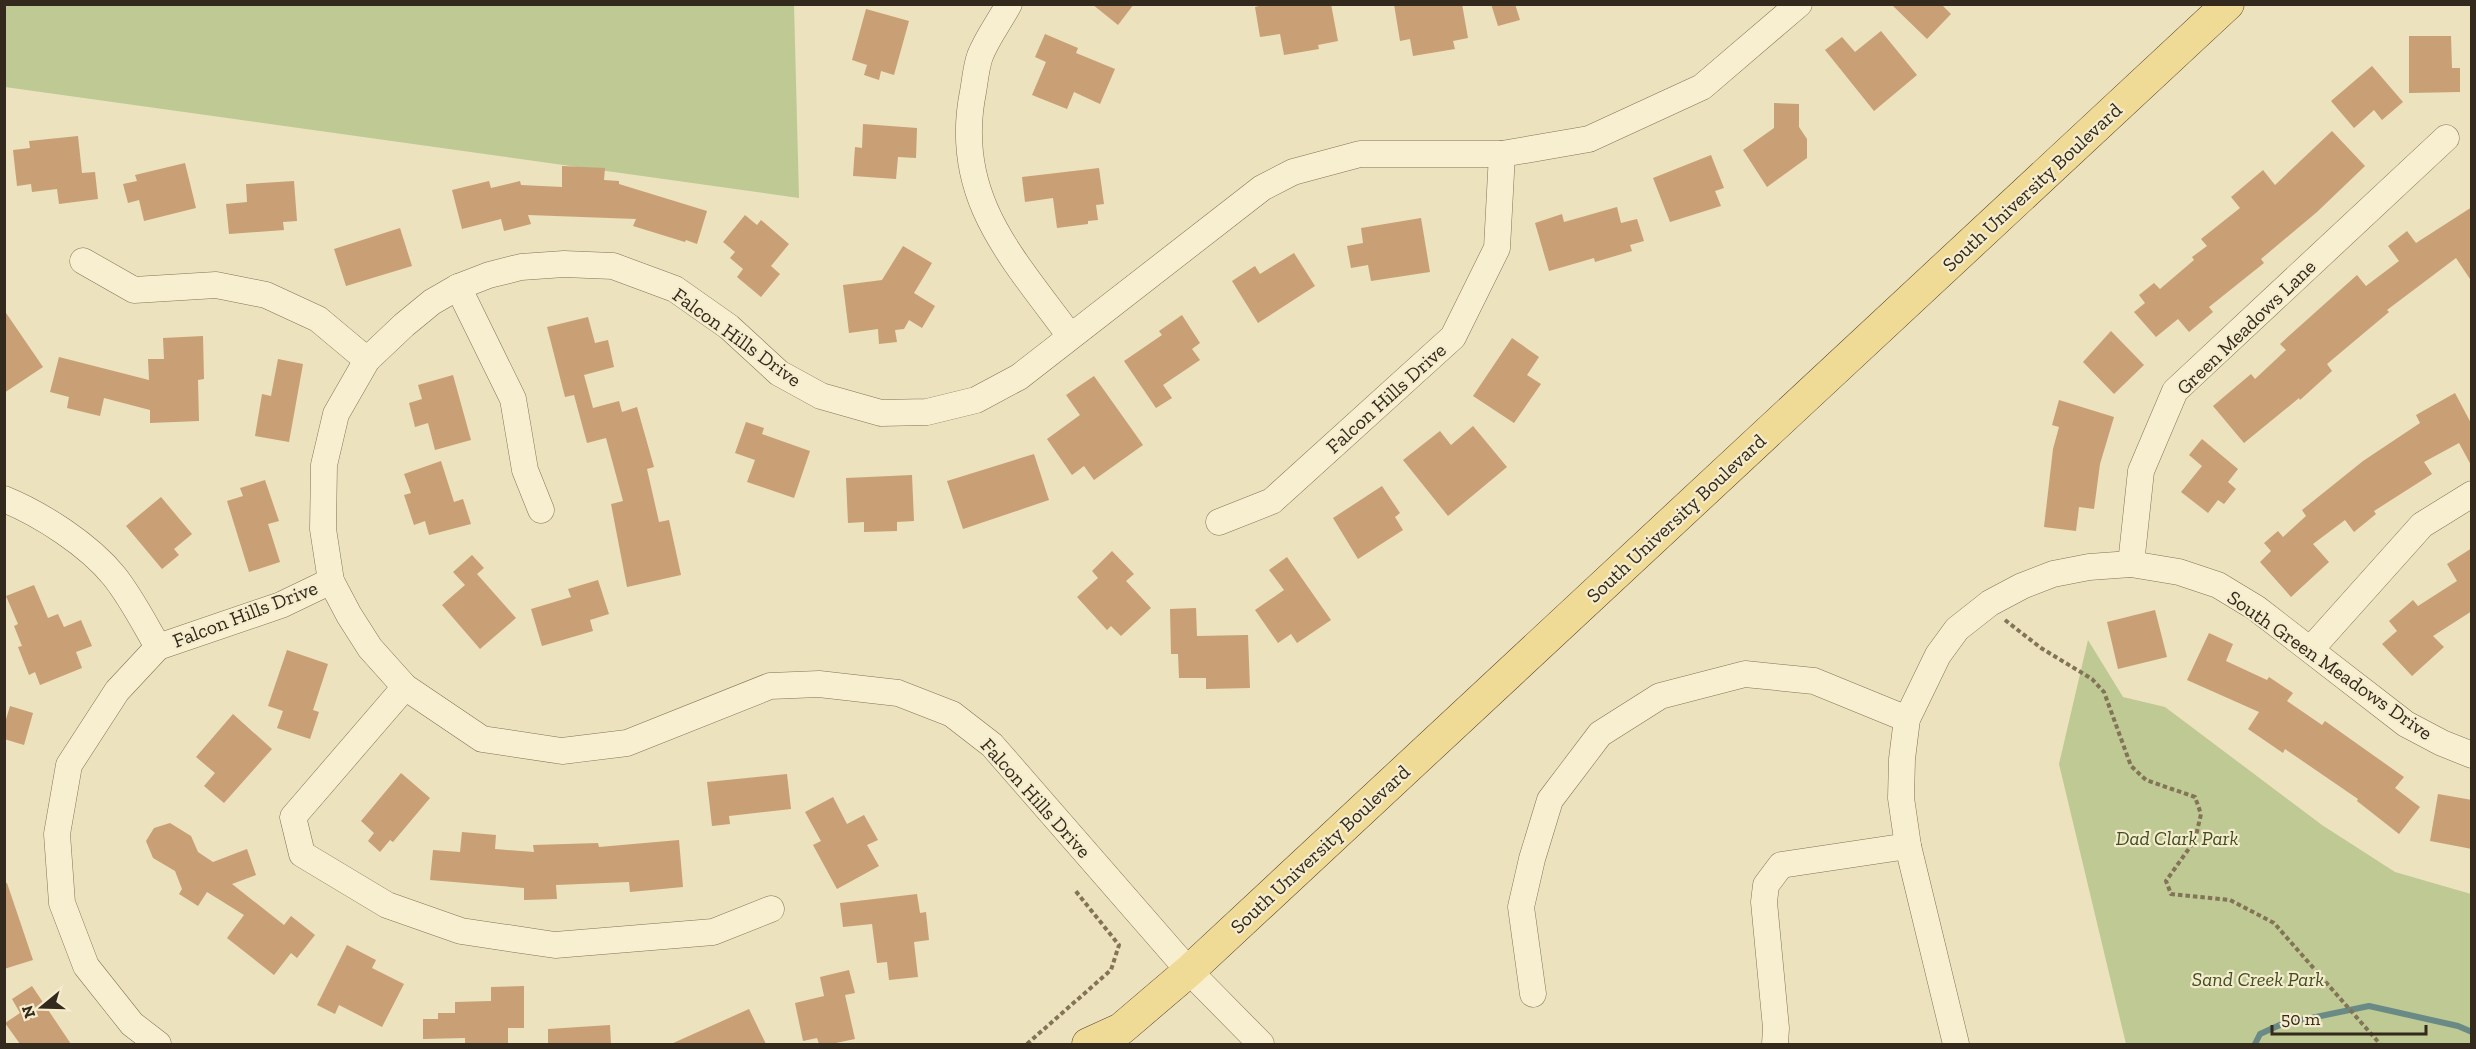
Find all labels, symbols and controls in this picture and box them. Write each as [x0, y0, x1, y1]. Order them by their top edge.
street label: South University Boulevard [1937, 98, 2127, 276]
street label: Green Meadows Lane [2171, 254, 2321, 400]
street label: Falcon Hills Drive [668, 282, 806, 392]
street label: Falcon Hills Drive [1321, 338, 1451, 458]
street label: South University Boulevard [1581, 429, 1771, 607]
street label: Falcon Hills Drive [169, 575, 321, 653]
street label: South Green Meadows Drive [2223, 585, 2437, 745]
street label: Falcon Hills Drive [976, 733, 1096, 863]
street label: South University Boulevard [1225, 760, 1415, 938]
park label: Dad Clark Park [2116, 826, 2238, 850]
park label: Sand Creek Park [2192, 967, 2324, 991]
north arrow [12, 977, 72, 1037]
scale bar [2272, 998, 2426, 1036]
text: N [17, 1003, 39, 1021]
text: 50 m [2281, 1008, 2321, 1030]

